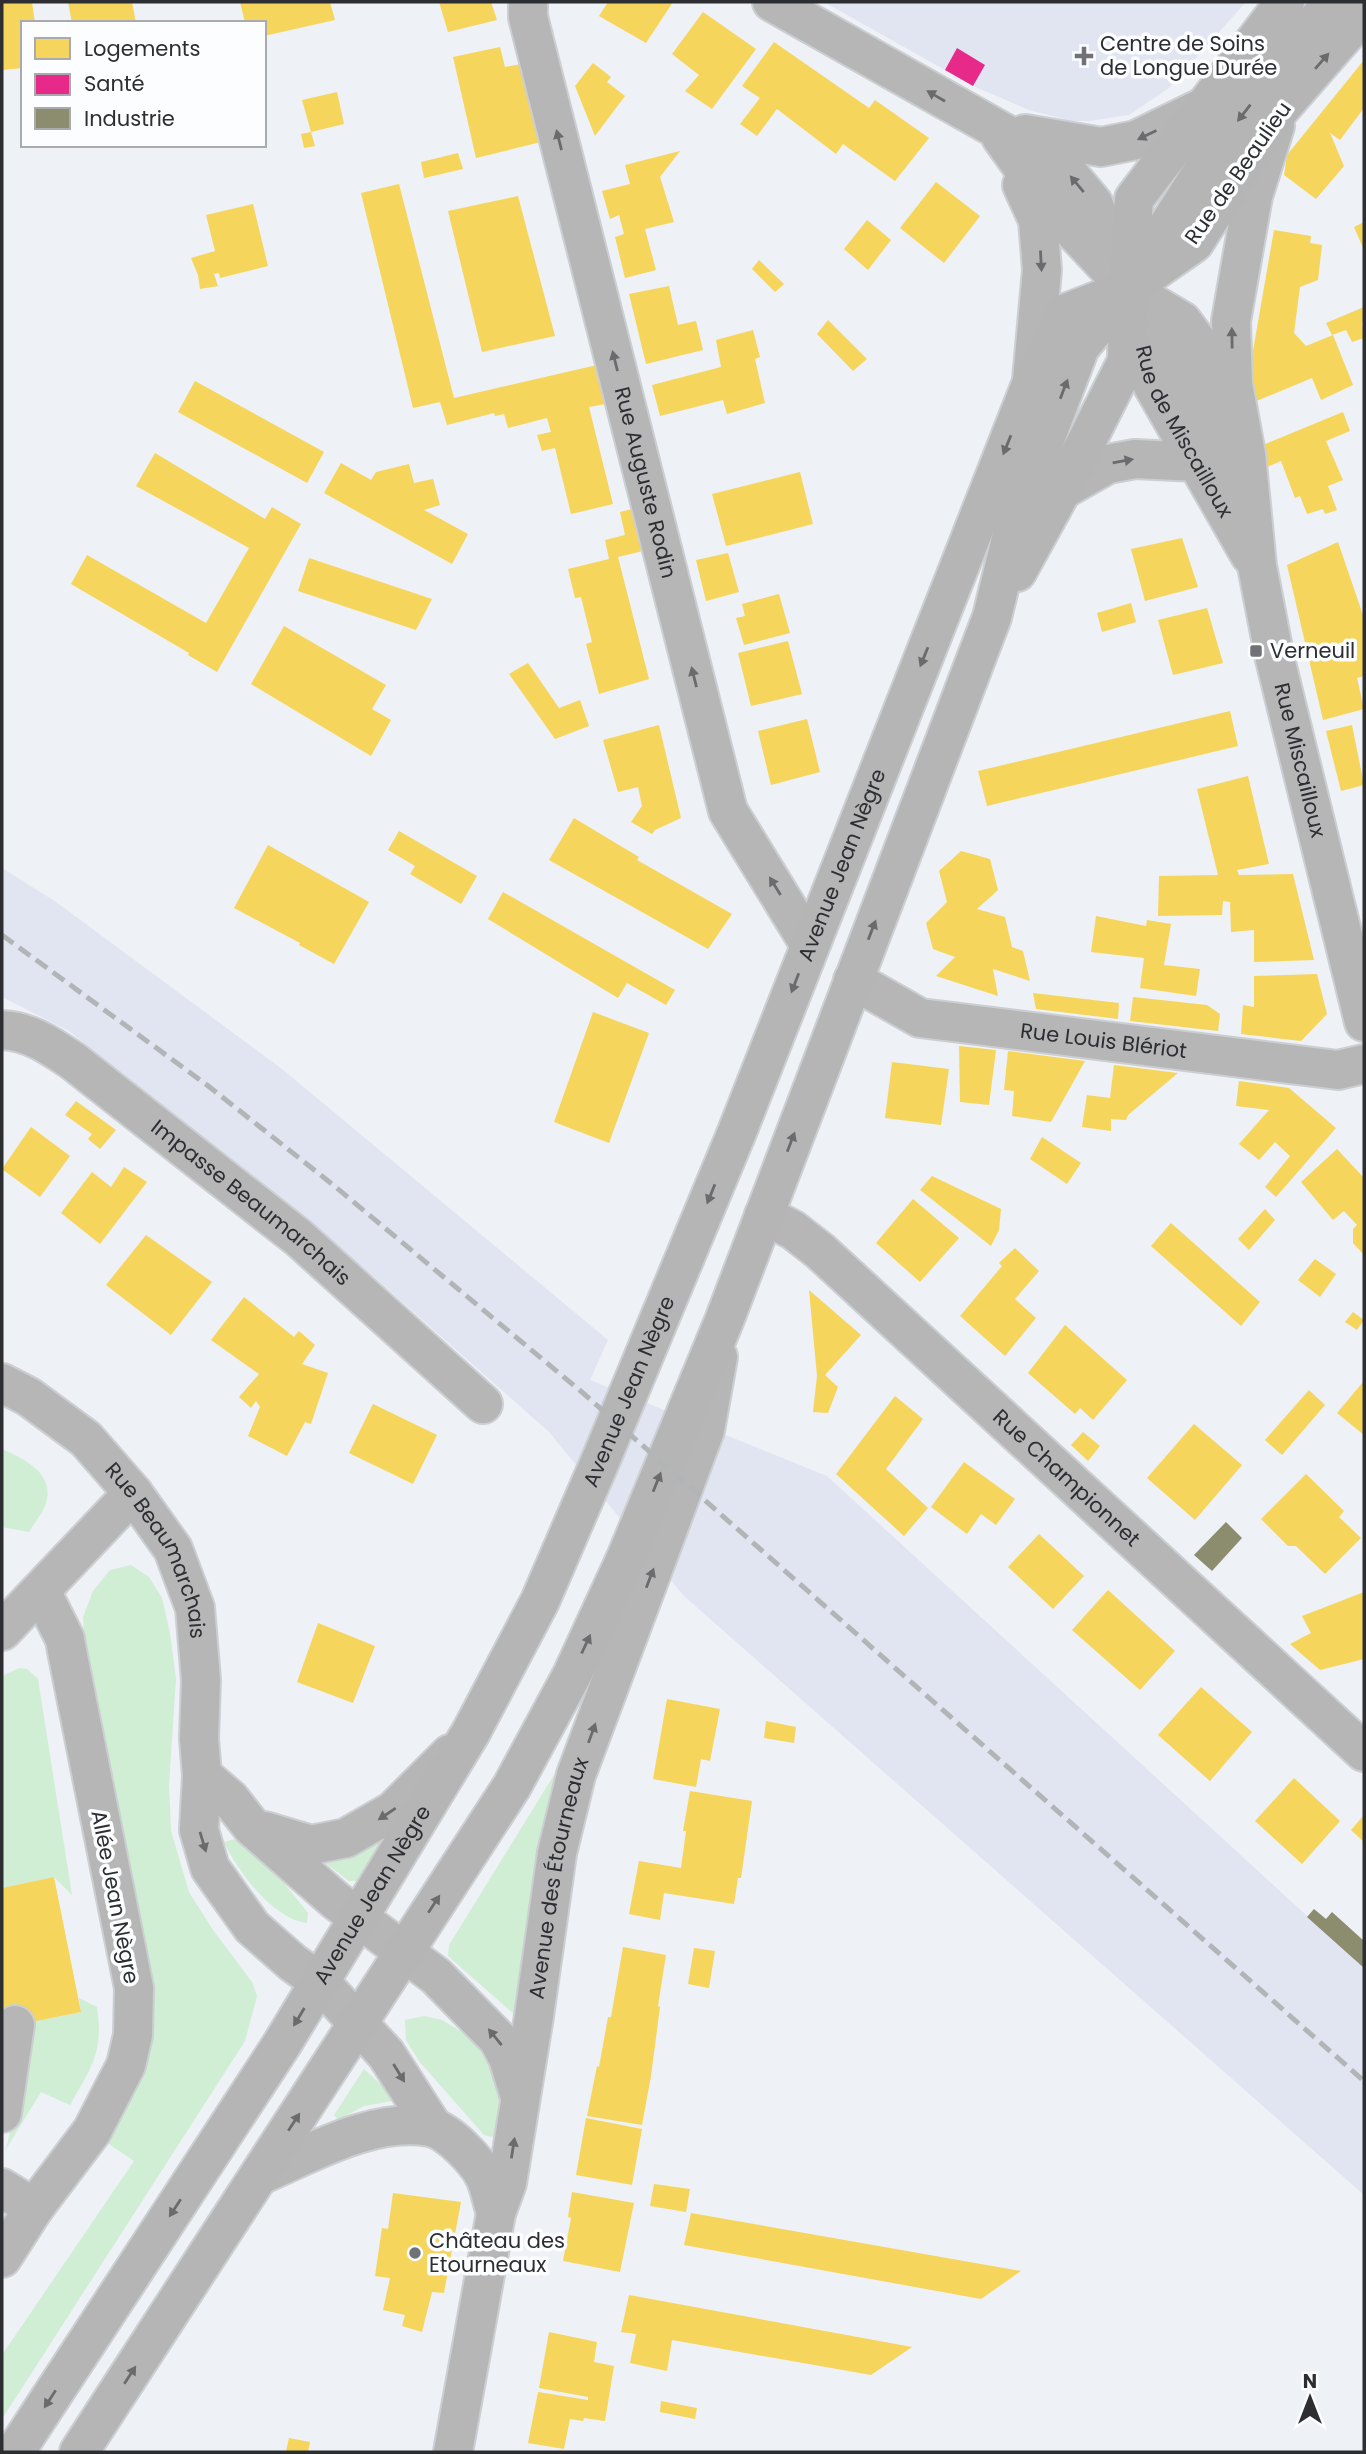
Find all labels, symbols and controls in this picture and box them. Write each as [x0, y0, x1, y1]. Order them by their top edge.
legend [21, 21, 266, 147]
place label: Centre de Soins de Longue Durée [1100, 29, 1277, 82]
text: Logements [84, 34, 200, 63]
marker: Centre de Soins de Longue Durée [1074, 46, 1094, 66]
one-way arrow [1314, 52, 1330, 70]
text: Santé [84, 69, 145, 98]
one-way arrow [927, 90, 946, 102]
street label: Rue de Beaulieu [1178, 96, 1298, 250]
text: Industrie [84, 104, 175, 133]
one-way arrow [1237, 104, 1251, 122]
one-way arrow [553, 129, 564, 151]
one-way arrow [1137, 129, 1157, 140]
one-way arrow [1070, 176, 1085, 193]
one-way arrow [1036, 251, 1047, 273]
one-way arrow [1226, 327, 1237, 349]
street label: Rue de Miscailloux [1129, 342, 1241, 523]
one-way arrow [609, 350, 620, 372]
one-way arrow [1059, 379, 1070, 400]
street label: Rue Auguste Rodin [608, 384, 684, 581]
one-way arrow [1002, 435, 1013, 456]
one-way arrow [1112, 455, 1134, 466]
place label: Verneuil [1270, 636, 1355, 665]
marker: Verneuil [1248, 643, 1264, 659]
one-way arrow [918, 647, 929, 668]
one-way arrow [688, 665, 699, 687]
street label: Rue Miscailloux [1267, 680, 1333, 841]
street label: Avenue Jean Nègre [791, 764, 893, 965]
one-way arrow [768, 877, 781, 896]
one-way arrow [867, 919, 878, 940]
one-way arrow [790, 972, 801, 993]
street label: Rue Louis Blériot [1019, 1016, 1189, 1065]
street label: Impasse Beaumarchais [145, 1112, 357, 1292]
one-way arrow [786, 1132, 797, 1153]
one-way arrow [705, 1184, 717, 1204]
street label: Avenue Jean Nègre [576, 1291, 681, 1492]
street label: Rue Championnet [987, 1402, 1147, 1553]
street label: Rue Beaumarchais [99, 1456, 213, 1640]
one-way arrow [652, 1471, 663, 1492]
one-way arrow [644, 1567, 655, 1588]
one-way arrow [580, 1634, 592, 1654]
one-way arrow [587, 1722, 598, 1743]
street label: Avenue des Étourneaux [522, 1753, 595, 2001]
street label: Avenue Jean Nègre [306, 1799, 437, 1990]
one-way arrow [377, 1807, 397, 1820]
street label: Allée Jean Nègre [84, 1808, 147, 1986]
one-way arrow [198, 1832, 208, 1853]
one-way arrow [428, 1894, 441, 1914]
one-way arrow [292, 2008, 305, 2027]
one-way arrow [487, 2029, 502, 2047]
one-way arrow [392, 2064, 405, 2083]
one-way arrow [288, 2113, 301, 2132]
one-way arrow [508, 2137, 519, 2159]
one-way arrow [169, 2199, 182, 2218]
place label: Château des Etourneaux [429, 2226, 565, 2279]
marker: Château des Etourneaux [407, 2245, 423, 2261]
north arrow [1275, 2363, 1345, 2433]
one-way arrow [123, 2365, 136, 2384]
text: N [1303, 2368, 1317, 2395]
one-way arrow [44, 2389, 57, 2408]

